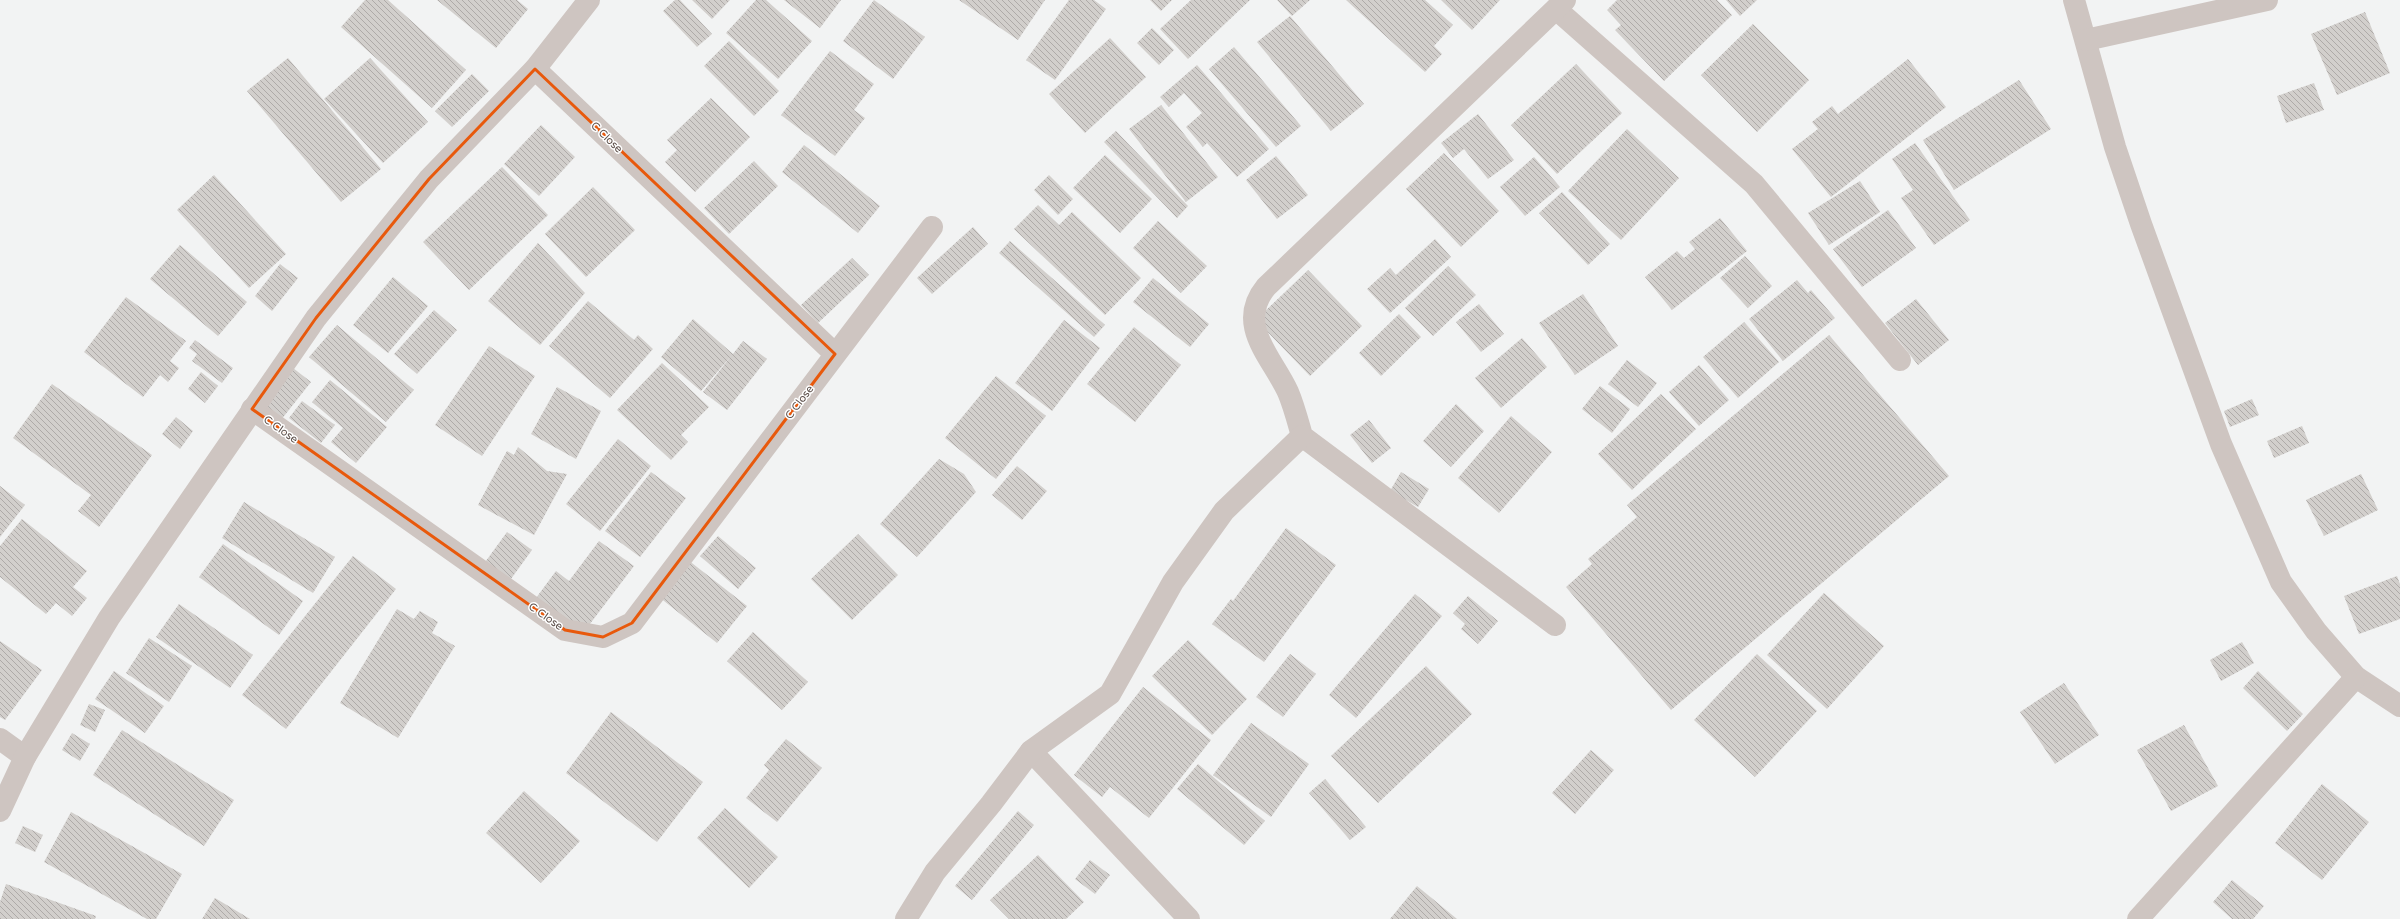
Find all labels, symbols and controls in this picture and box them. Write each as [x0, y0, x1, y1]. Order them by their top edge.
street label: C Close [588, 119, 625, 156]
street label: C Close [782, 383, 816, 422]
street label: C Close [261, 413, 300, 446]
street label: C Close [526, 600, 565, 633]

